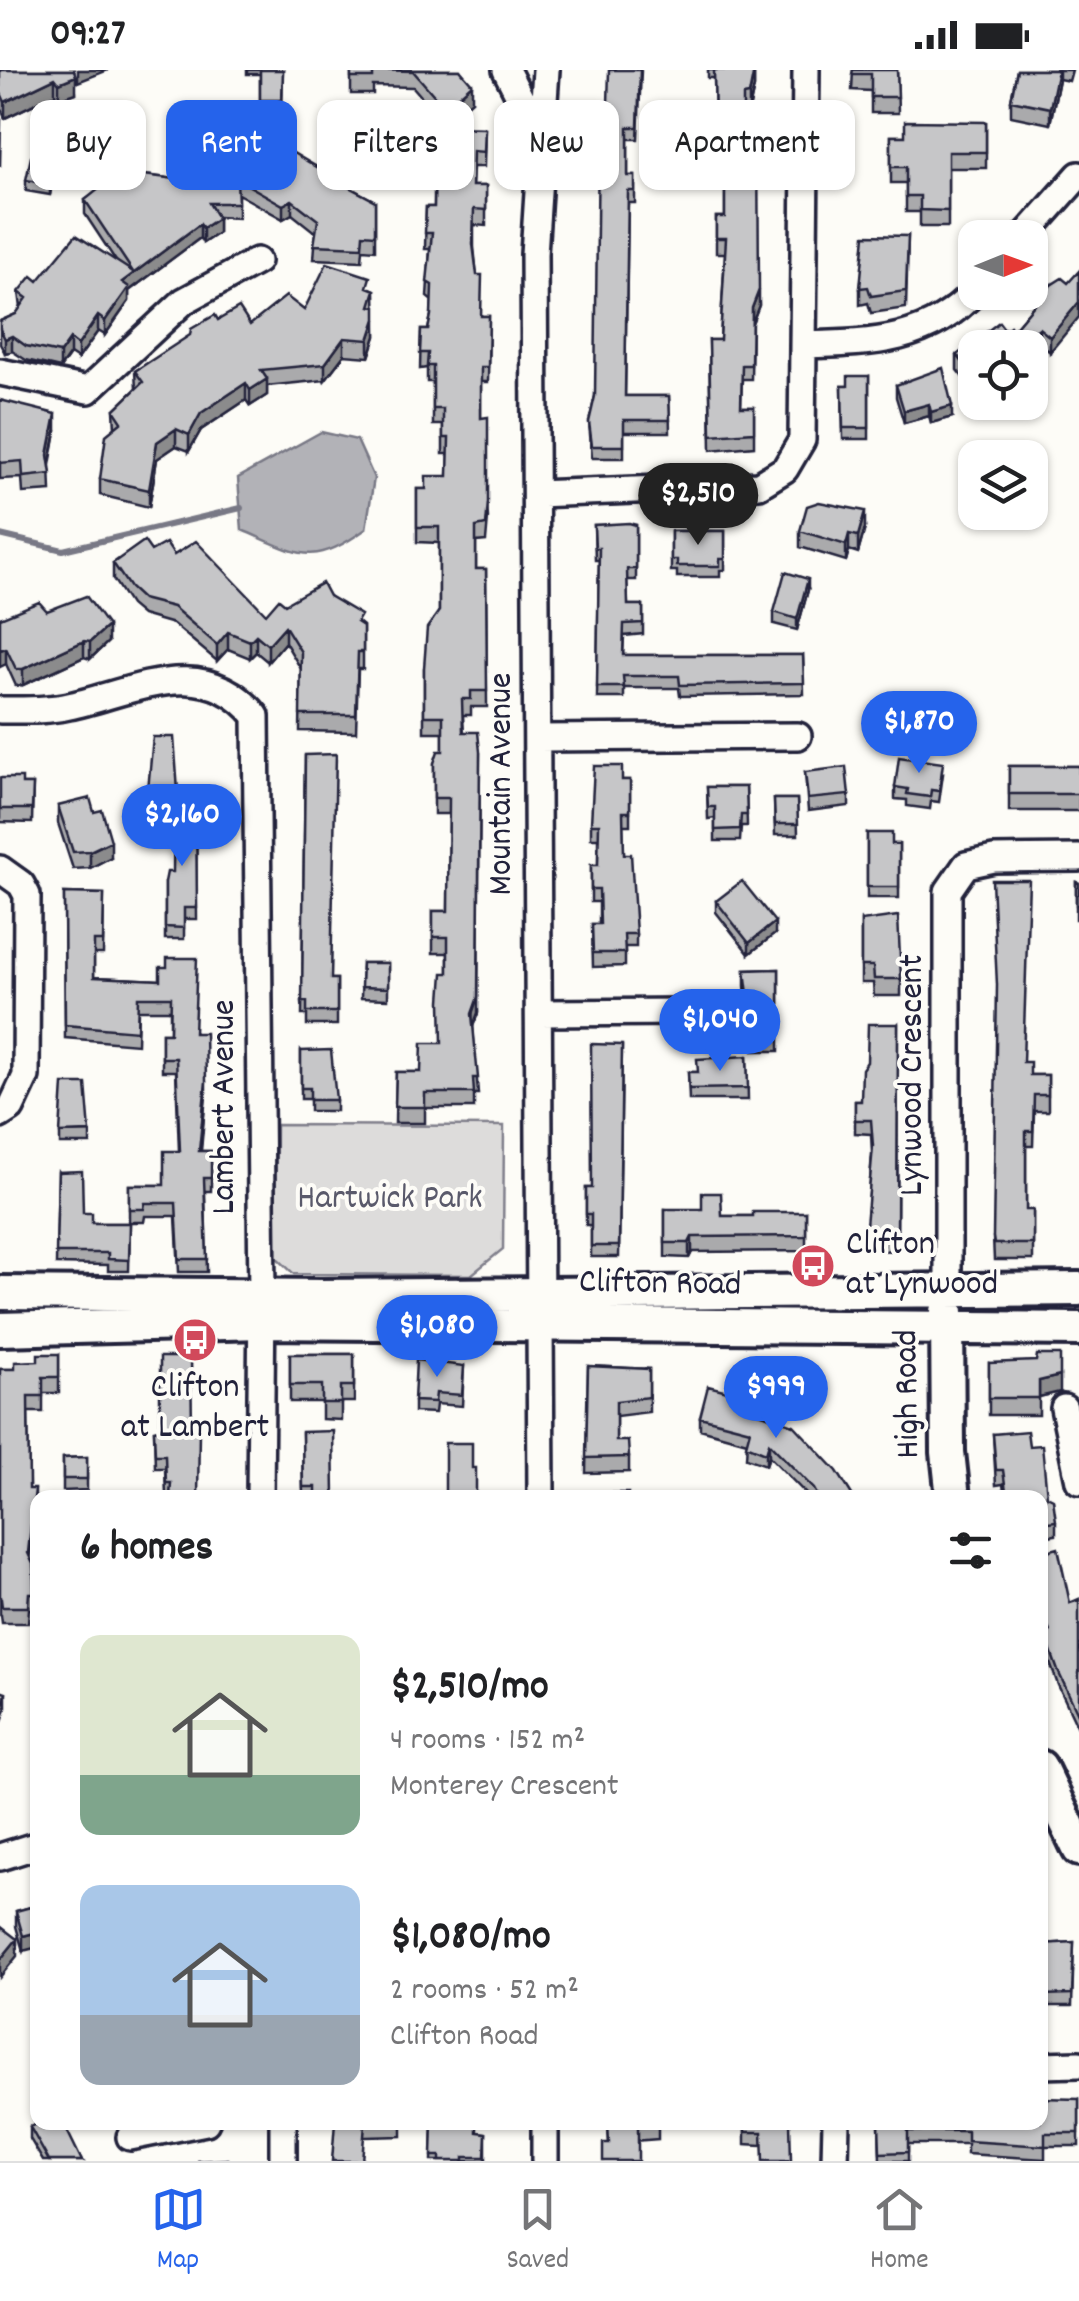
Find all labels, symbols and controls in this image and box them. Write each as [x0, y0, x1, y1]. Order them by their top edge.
text: 09:27 [50, 8, 126, 63]
chip: Buy [30, 100, 146, 190]
chip: Rent [166, 100, 297, 190]
chip: Filters [317, 100, 474, 190]
chip: New [494, 100, 619, 190]
chip: Apartment [639, 100, 855, 190]
north arrow [958, 220, 1048, 310]
map controls [958, 220, 1048, 530]
button: locate [958, 330, 1048, 420]
button: layers [958, 440, 1048, 530]
pin: $2,510 [617, 463, 779, 548]
text: $2,510 [660, 472, 736, 518]
street label: Mountain Avenue [478, 672, 528, 896]
pin: $1,870 [838, 691, 1000, 776]
text: $1,870 [883, 700, 955, 746]
pin: $2,160 [101, 784, 263, 869]
text: $2,160 [144, 793, 220, 839]
street label: Lynwood Crescent [889, 954, 939, 1196]
pin: $1,040 [639, 989, 801, 1074]
text: $1,040 [681, 998, 759, 1044]
street label: Lambert Avenue [201, 999, 251, 1215]
park label: Hartwick Park [297, 1175, 483, 1225]
place label: Clifton at Lynwood [846, 1221, 998, 1311]
bus stop icon: Clifton at Lynwood [790, 1243, 836, 1289]
street label: Clifton Road [578, 1259, 742, 1311]
pin: $1,080 [356, 1295, 518, 1380]
text: $1,080 [398, 1304, 476, 1350]
bus stop icon: Clifton at Lambert [172, 1317, 218, 1363]
street label: High Road [883, 1329, 935, 1459]
pin: $999 [717, 1356, 835, 1441]
place label: Clifton at Lambert [121, 1364, 269, 1454]
text: $999 [746, 1365, 806, 1411]
text: 6 homes [80, 1520, 213, 1580]
icon: filters [943, 1523, 998, 1578]
text: $2,510/mo [390, 1659, 549, 1719]
icon: home [160, 1675, 280, 1795]
text: 4 rooms · 152 m² [390, 1719, 585, 1765]
text: Monterey Crescent [390, 1765, 619, 1811]
text: $1,080/mo [390, 1909, 551, 1969]
icon: home [160, 1925, 280, 2045]
text: 2 rooms · 52 m² [390, 1969, 579, 2015]
text: Clifton Road [390, 2015, 539, 2061]
tab: Map [151, 2182, 206, 2282]
tab: Saved [507, 2182, 569, 2282]
tab: Home [870, 2182, 928, 2282]

